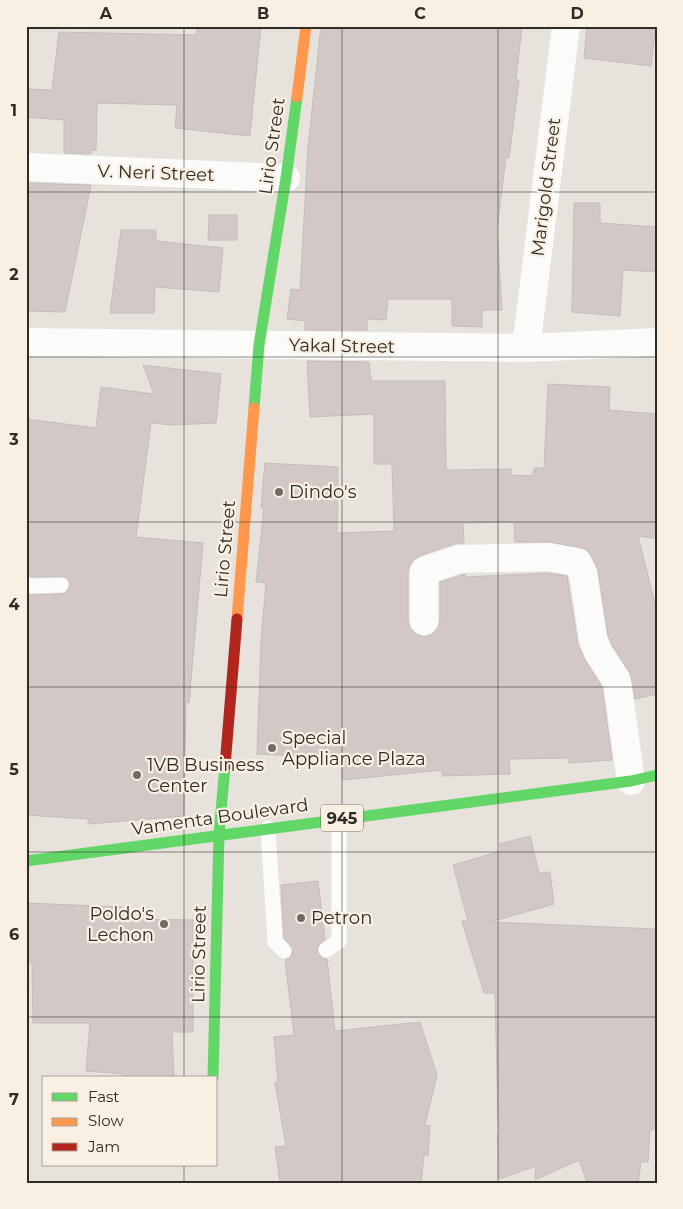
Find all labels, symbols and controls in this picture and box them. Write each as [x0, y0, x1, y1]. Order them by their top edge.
text: A [99, 4, 113, 23]
text: B [257, 4, 269, 23]
text: C [414, 4, 426, 23]
text: D [570, 4, 584, 23]
street label: Lirio Street [254, 96, 290, 196]
text: 1 [11, 101, 17, 120]
street label: Marigold Street [527, 116, 565, 258]
street label: V. Neri Street [97, 160, 215, 186]
text: 2 [9, 265, 19, 284]
street label: Yakal Street [289, 334, 395, 358]
text: 3 [8, 430, 19, 449]
place label: Dindo's [289, 481, 357, 503]
marker: Dindo's [273, 486, 285, 498]
street label: Lirio Street [210, 499, 240, 599]
text: 4 [8, 595, 20, 614]
place label: Special Appliance Plaza [282, 727, 426, 770]
marker: Special Appliance Plaza [266, 742, 278, 754]
place label: 1VB Business Center [147, 754, 264, 797]
text: 5 [9, 760, 19, 779]
marker: 1VB Business Center [131, 769, 143, 781]
street label: Vamenta Boulevard [130, 794, 310, 840]
road number: 945 [321, 804, 363, 831]
place label: Poldo's Lechon [87, 903, 154, 946]
street label: Lirio Street [187, 905, 211, 1003]
place label: Petron [311, 907, 372, 929]
marker: Petron [295, 912, 307, 924]
marker: Poldo's Lechon [158, 918, 170, 930]
text: 6 [9, 925, 19, 944]
legend [42, 1076, 218, 1166]
text: Fast [88, 1087, 119, 1106]
text: 7 [9, 1090, 19, 1109]
text: Slow [88, 1111, 124, 1130]
text: Jam [87, 1137, 120, 1156]

